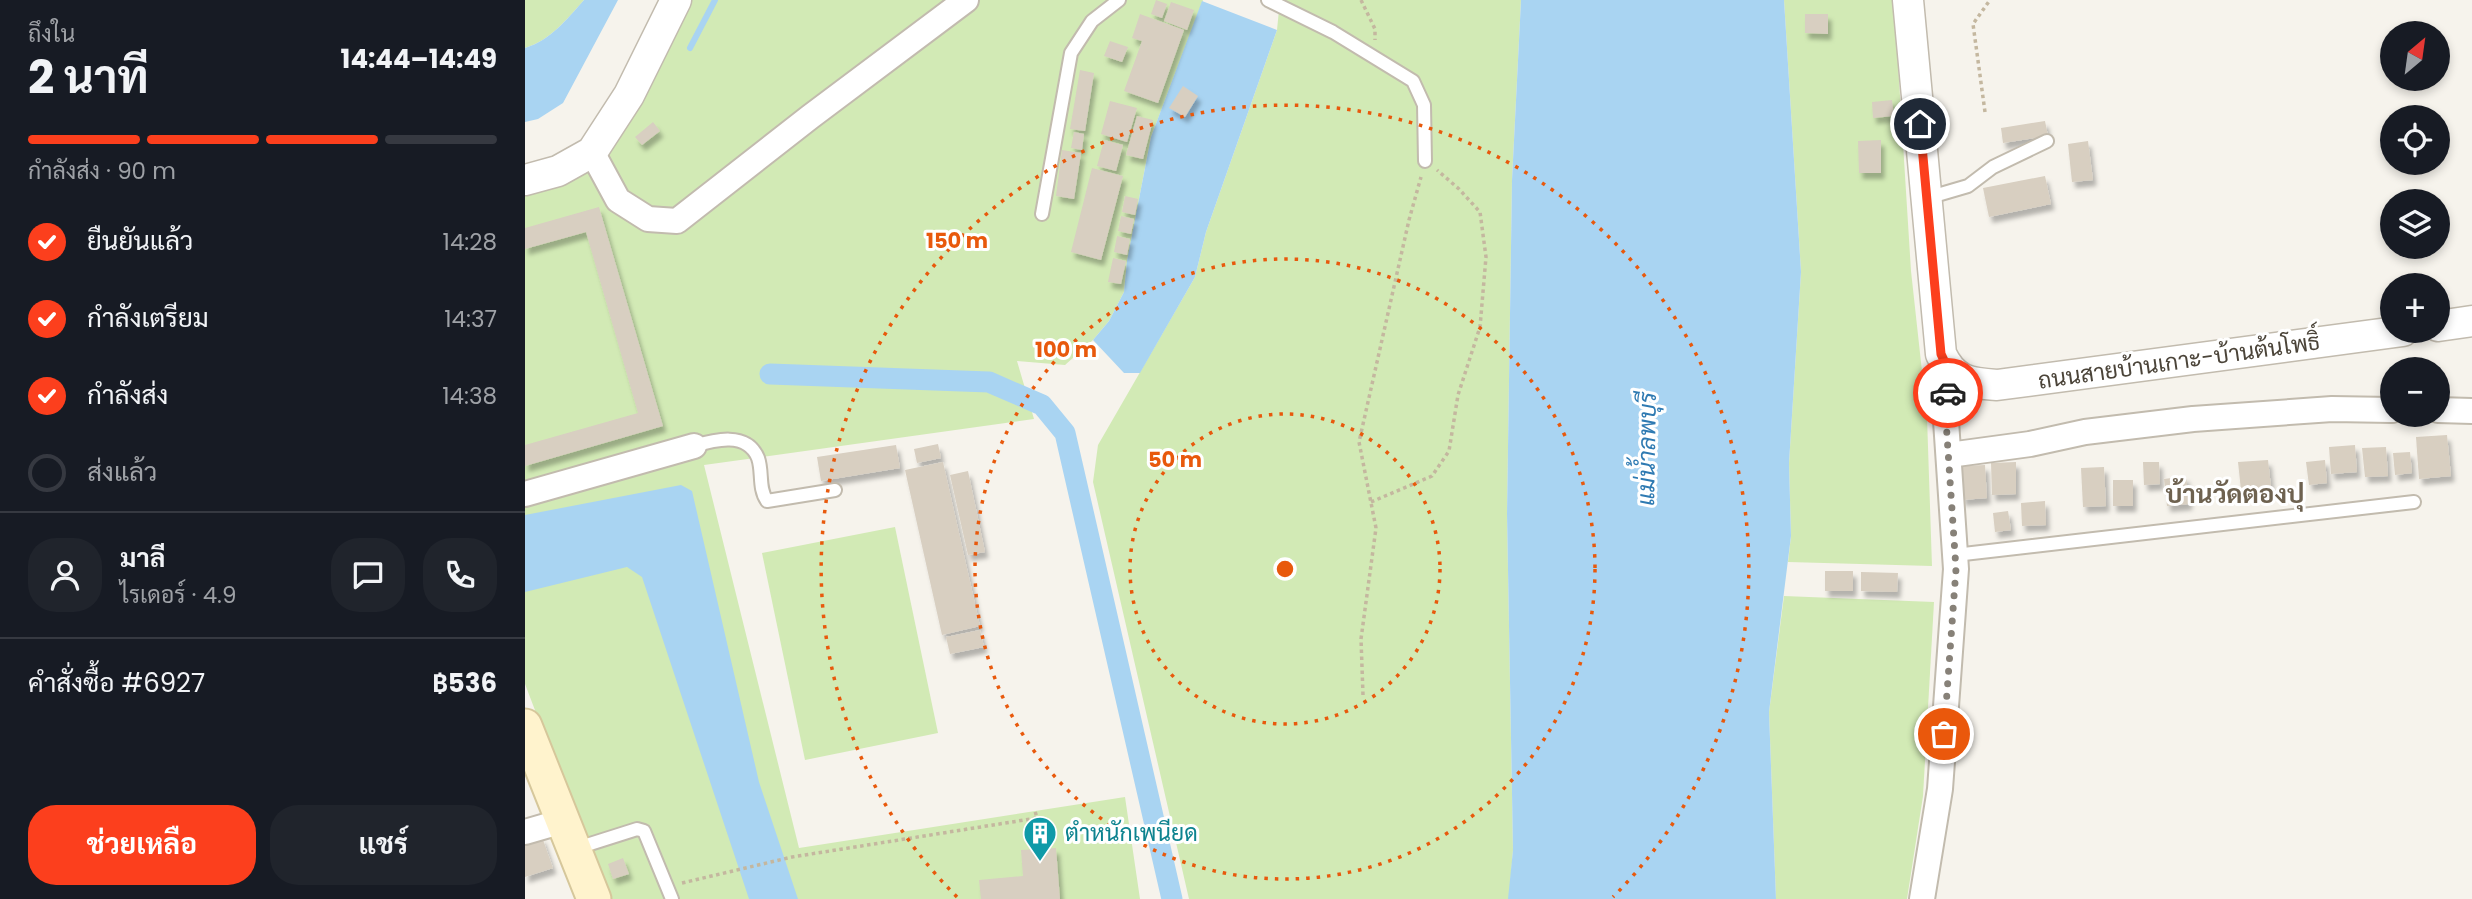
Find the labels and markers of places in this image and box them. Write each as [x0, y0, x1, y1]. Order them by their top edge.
pin [1890, 94, 1950, 154]
centre of rings [1273, 557, 1297, 581]
pin [1914, 704, 1974, 764]
building icon: ตำหนักเพนียด [1021, 814, 1059, 863]
place label: ตำหนักเพนียด [1065, 817, 1198, 849]

